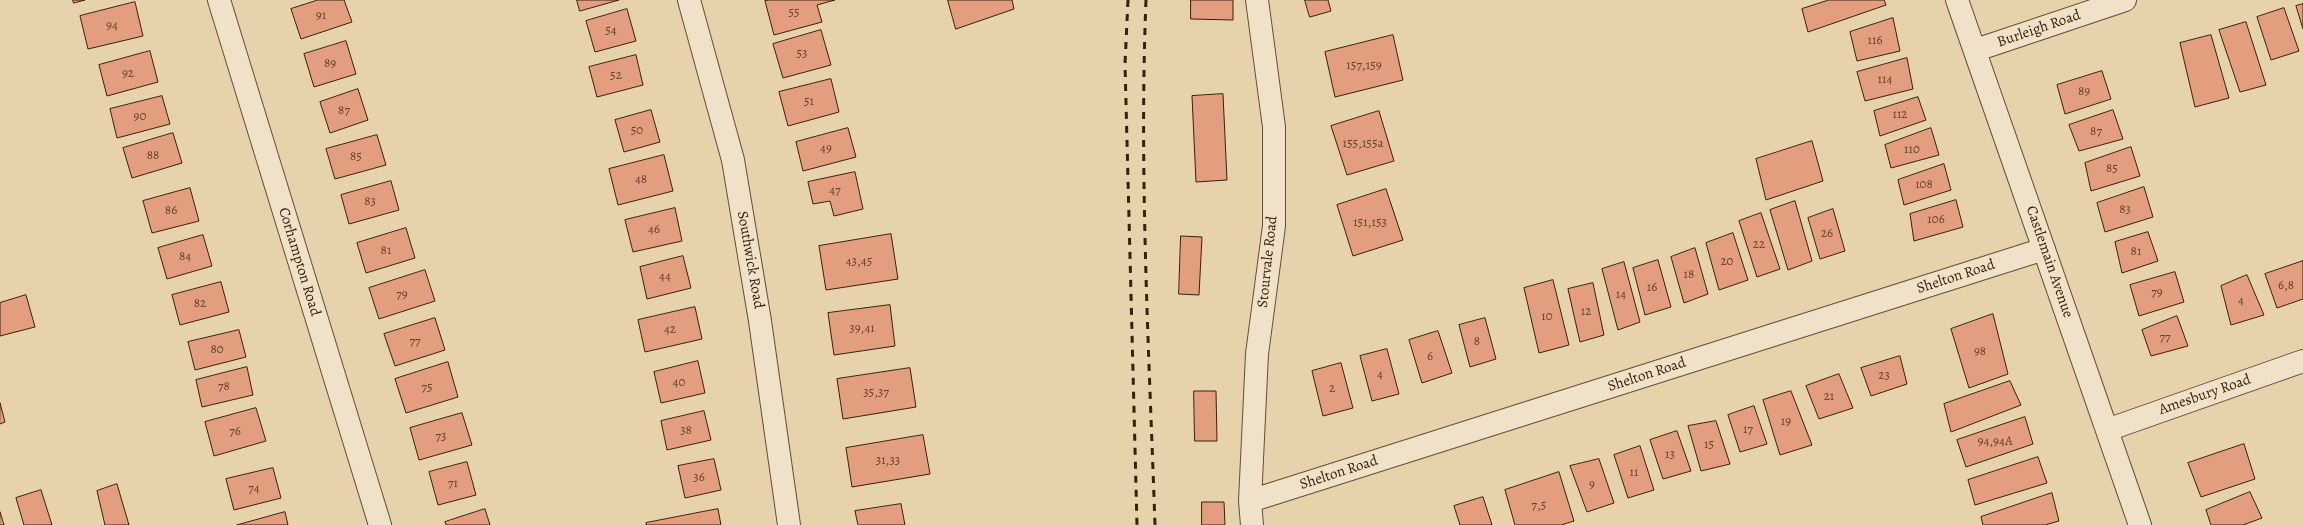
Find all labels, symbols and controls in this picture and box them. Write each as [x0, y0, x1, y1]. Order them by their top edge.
house number: 55 [788, 5, 800, 21]
street label: Burleigh Road [1995, 6, 2083, 52]
house number: 91 [316, 8, 326, 24]
house number: 94 [106, 18, 118, 34]
house number: 54 [605, 23, 617, 39]
house number: 116 [1868, 33, 1882, 49]
house number: 53 [797, 46, 807, 62]
house number: 89 [324, 56, 336, 72]
house number: 157,159 [1346, 58, 1382, 74]
house number: 92 [122, 66, 134, 82]
house number: 52 [610, 68, 622, 84]
house number: 114 [1878, 72, 1892, 88]
house number: 89 [2078, 84, 2090, 100]
house number: 51 [804, 94, 814, 110]
house number: 87 [338, 103, 350, 119]
house number: 112 [1892, 107, 1908, 123]
house number: 90 [134, 109, 146, 125]
house number: 50 [631, 123, 643, 139]
house number: 87 [2090, 124, 2102, 140]
house number: 155,155a [1342, 136, 1384, 152]
house number: 49 [820, 141, 832, 157]
house number: 110 [1904, 142, 1920, 158]
house number: 88 [147, 148, 159, 164]
house number: 85 [350, 149, 362, 165]
house number: 85 [2106, 161, 2118, 177]
house number: 48 [635, 172, 647, 188]
house number: 108 [1915, 177, 1933, 193]
house number: 47 [829, 183, 841, 199]
house number: 83 [364, 194, 376, 210]
house number: 83 [2119, 202, 2131, 218]
house number: 86 [165, 203, 177, 219]
street label: Castlemain Avenue [2021, 204, 2077, 320]
street label: Corhampton Road [274, 206, 324, 318]
street label: Southwick Road [733, 210, 767, 310]
house number: 106 [1927, 212, 1945, 228]
street label: Stourvale Road [1254, 215, 1282, 309]
house number: 151,153 [1353, 215, 1387, 231]
house number: 46 [648, 222, 660, 238]
house number: 26 [1821, 226, 1833, 242]
house number: 22 [1753, 237, 1765, 253]
house number: 81 [381, 243, 391, 259]
house number: 81 [2131, 244, 2141, 260]
house number: 84 [179, 249, 191, 265]
house number: 43,45 [846, 254, 872, 270]
house number: 20 [1720, 254, 1734, 270]
street label: Shelton Road [1915, 256, 1997, 298]
house number: 18 [1684, 267, 1694, 283]
house number: 44 [659, 269, 671, 285]
house number: 6,8 [2278, 278, 2294, 294]
house number: 16 [1647, 280, 1657, 296]
house number: 79 [2151, 285, 2163, 301]
house number: 79 [396, 287, 408, 303]
house number: 14 [1616, 287, 1626, 303]
house number: 4 [2238, 293, 2244, 309]
house number: 82 [194, 296, 206, 312]
house number: 12 [1581, 304, 1591, 320]
house number: 10 [1541, 309, 1553, 325]
house number: 39,41 [849, 321, 875, 337]
house number: 42 [664, 322, 676, 338]
house number: 77 [2160, 330, 2170, 346]
house number: 77 [410, 334, 420, 350]
house number: 8 [1474, 334, 1480, 350]
house number: 80 [210, 342, 224, 358]
house number: 98 [1974, 344, 1986, 360]
house number: 6 [1427, 349, 1433, 365]
street label: Shelton Road [1606, 354, 1688, 396]
house number: 4 [1377, 367, 1383, 383]
house number: 23 [1878, 368, 1890, 384]
street label: Amesbury Road [2157, 371, 2253, 419]
house number: 40 [673, 375, 685, 391]
house number: 78 [218, 379, 230, 395]
house number: 75 [421, 380, 433, 396]
house number: 2 [1329, 381, 1335, 397]
house number: 35,37 [863, 385, 889, 401]
house number: 21 [1824, 389, 1834, 405]
house number: 19 [1781, 414, 1791, 430]
house number: 17 [1743, 422, 1753, 438]
house number: 38 [680, 423, 692, 439]
house number: 76 [229, 424, 241, 440]
house number: 73 [436, 429, 446, 445]
house number: 94,94A [1977, 434, 2013, 450]
house number: 15 [1704, 437, 1714, 453]
house number: 13 [1665, 447, 1675, 463]
street label: Shelton Road [1298, 452, 1380, 494]
house number: 31,33 [876, 453, 900, 469]
house number: 11 [1630, 465, 1638, 481]
house number: 36 [693, 470, 705, 486]
house number: 71 [448, 476, 458, 492]
house number: 9 [1589, 477, 1595, 493]
house number: 74 [248, 481, 260, 497]
house number: 7,5 [1532, 498, 1546, 514]

